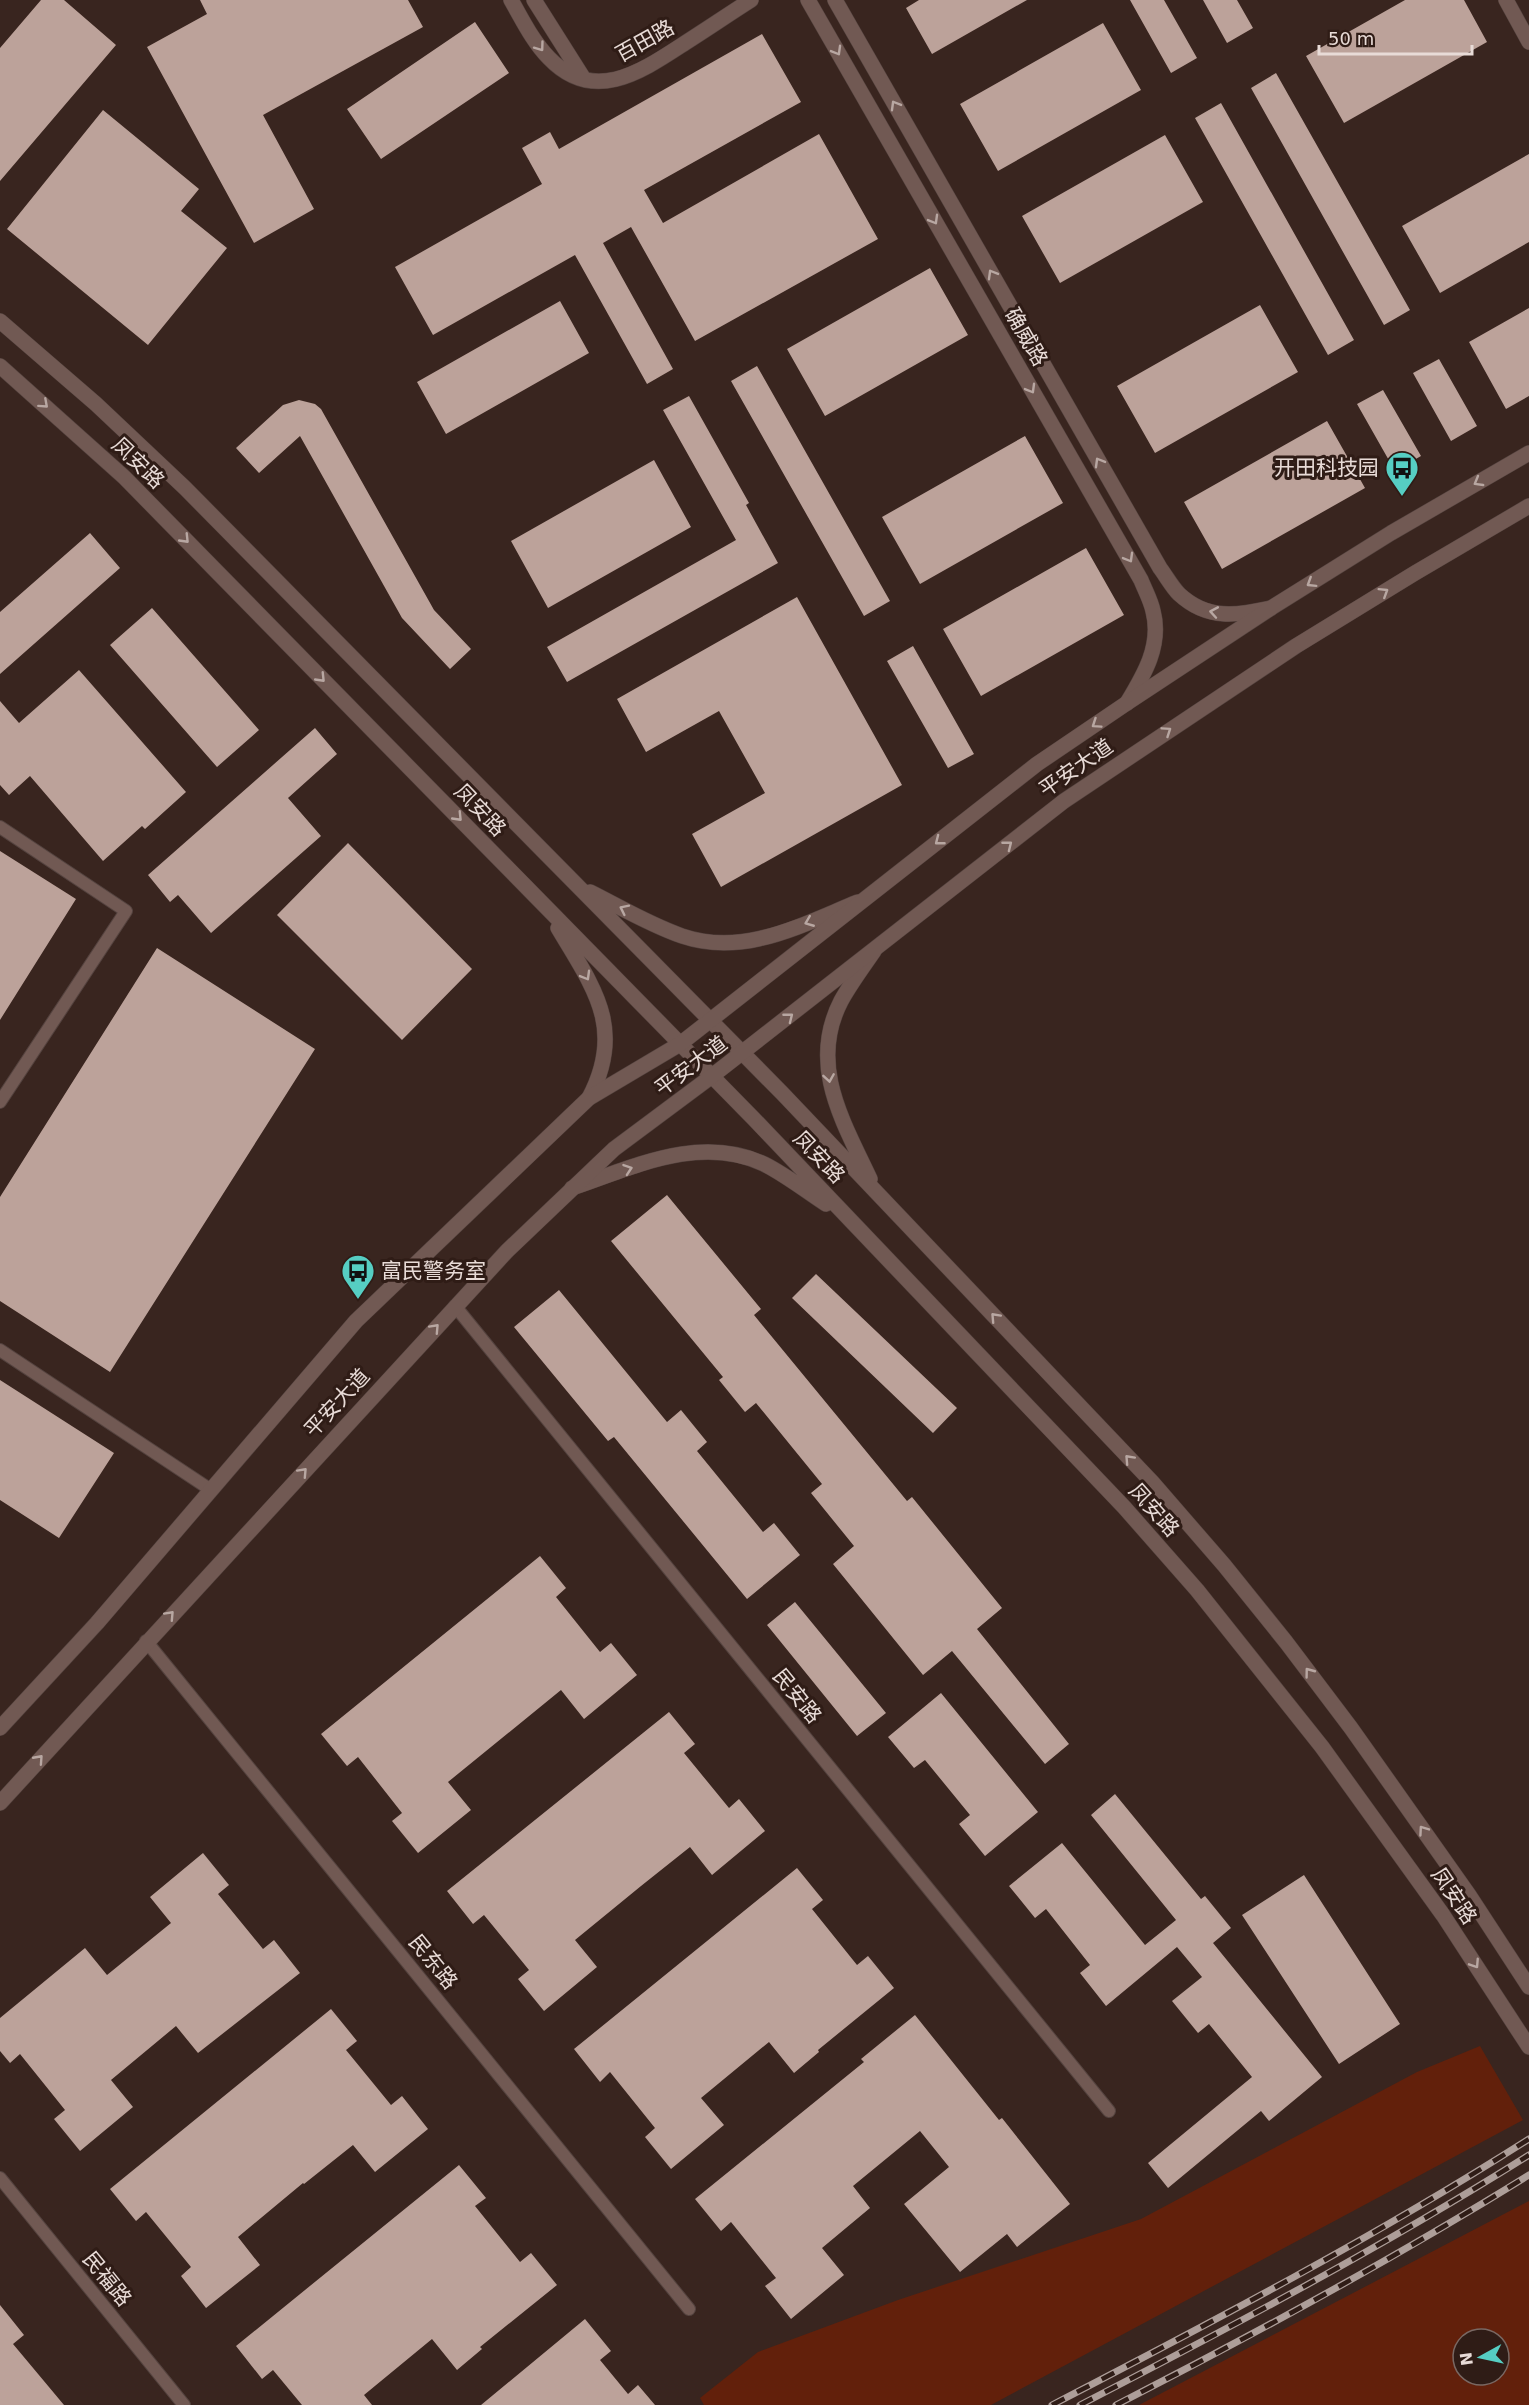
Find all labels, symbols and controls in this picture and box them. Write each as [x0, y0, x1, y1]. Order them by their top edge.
street label: 百田路 [612, 15, 678, 67]
scale bar [1319, 18, 1472, 56]
text: 50 m [1328, 28, 1374, 49]
one-way arrow [533, 40, 544, 51]
one-way arrow [830, 45, 841, 55]
one-way arrow [891, 101, 902, 111]
one-way arrow [927, 214, 939, 224]
one-way arrow [987, 270, 999, 280]
street label: 确威路 [1000, 304, 1052, 370]
one-way arrow [1024, 383, 1036, 393]
one-way arrow [37, 397, 48, 408]
street label: 凤安路 [107, 432, 169, 494]
bus stop icon: 开田科技园 [1384, 450, 1420, 497]
place label: 开田科技园 [1274, 456, 1379, 480]
one-way arrow [1094, 458, 1106, 468]
one-way arrow [1474, 475, 1484, 486]
one-way arrow [177, 532, 188, 543]
one-way arrow [1121, 552, 1133, 562]
one-way arrow [1307, 575, 1317, 587]
one-way arrow [1378, 587, 1388, 599]
one-way arrow [1209, 606, 1219, 619]
one-way arrow [314, 671, 325, 682]
one-way arrow [1091, 717, 1102, 728]
one-way arrow [1160, 727, 1171, 738]
street label: 平安大道 [1035, 734, 1117, 802]
street label: 凤安路 [449, 779, 511, 841]
one-way arrow [450, 810, 461, 821]
one-way arrow [935, 833, 946, 844]
one-way arrow [1002, 841, 1013, 852]
one-way arrow [619, 904, 630, 916]
one-way arrow [804, 915, 815, 927]
one-way arrow [579, 969, 590, 980]
one-way arrow [782, 1013, 793, 1024]
street label: 平安大道 [650, 1031, 732, 1101]
one-way arrow [823, 1074, 835, 1083]
street label: 凤安路 [788, 1126, 850, 1188]
one-way arrow [622, 1164, 633, 1177]
bus stop icon: 富民警务室 [340, 1253, 376, 1300]
place label: 富民警务室 [381, 1259, 486, 1283]
one-way arrow [991, 1314, 1002, 1324]
one-way arrow [428, 1325, 439, 1335]
street label: 平安大道 [300, 1364, 374, 1442]
one-way arrow [1126, 1455, 1137, 1466]
one-way arrow [295, 1468, 306, 1479]
street label: 凤安路 [1124, 1479, 1184, 1541]
one-way arrow [163, 1611, 174, 1622]
street label: 民安路 [768, 1664, 826, 1728]
one-way arrow [1305, 1668, 1316, 1679]
one-way arrow [32, 1756, 43, 1766]
one-way arrow [1419, 1826, 1430, 1837]
street label: 凤安路 [1426, 1863, 1482, 1929]
street label: 民东路 [404, 1930, 462, 1994]
one-way arrow [1468, 1957, 1479, 1968]
street label: 民福路 [78, 2247, 136, 2311]
north arrow [1451, 2327, 1511, 2387]
text: N [1456, 2351, 1477, 2367]

